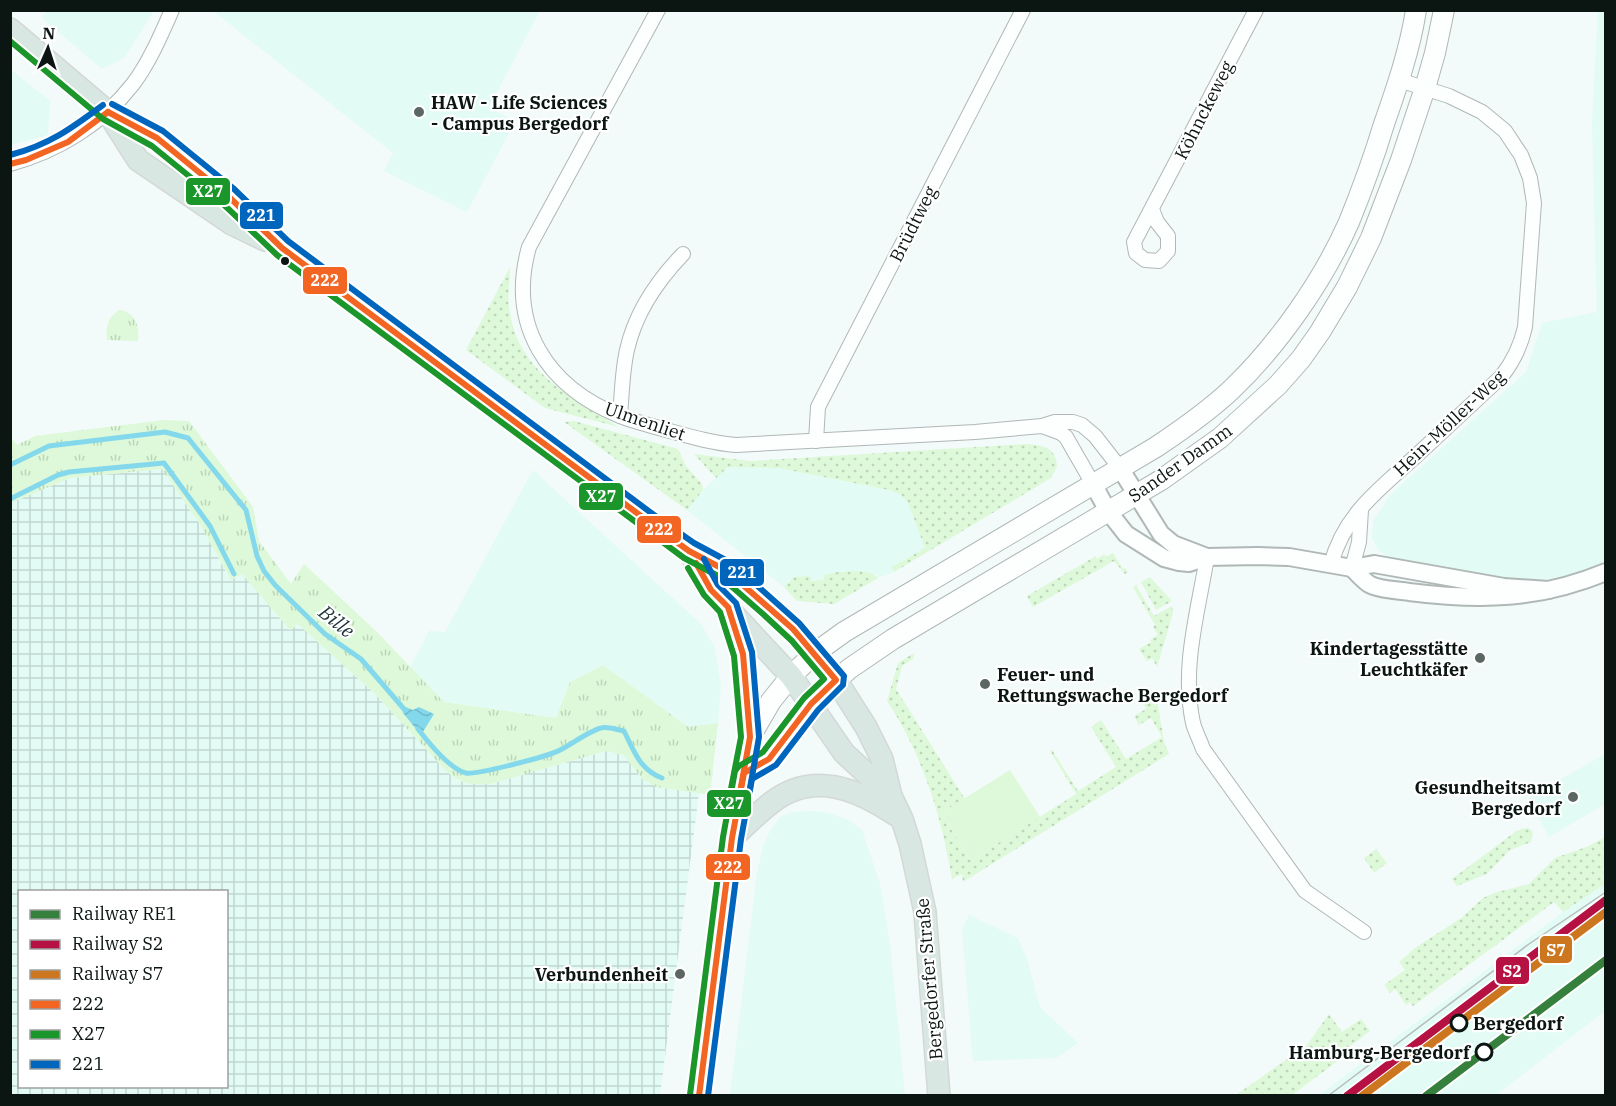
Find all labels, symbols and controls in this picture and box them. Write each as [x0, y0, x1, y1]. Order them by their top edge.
north arrow [18, 18, 78, 78]
text: N [42, 23, 56, 43]
street label: Köhnckeweg [1169, 57, 1239, 163]
place label: HAW - Life Sciences - Campus Bergedorf [431, 91, 610, 135]
marker: HAW - Life Sciences - Campus Bergedorf [412, 105, 426, 119]
line badge: X27 [185, 177, 231, 206]
text: X27 [193, 181, 223, 201]
street label: Brüdtweg [884, 182, 942, 266]
line badge: 221 [239, 201, 284, 230]
text: 221 [247, 205, 275, 225]
unlabelled marker [279, 255, 291, 267]
line badge: 222 [302, 266, 348, 295]
text: 222 [311, 270, 339, 290]
street label: Hein-Möller-Weg [1388, 365, 1510, 481]
street label: Ulmenliet [602, 396, 688, 446]
street label: Sander Damm [1124, 419, 1236, 507]
line badge: X27 [578, 482, 624, 511]
text: X27 [586, 486, 616, 506]
line badge: 222 [636, 515, 682, 544]
text: 222 [645, 519, 673, 539]
line badge: 221 [719, 558, 765, 587]
text: 221 [728, 562, 756, 582]
water label: Bille [313, 598, 361, 644]
place label: Kindertagesstätte Leuchtkäfer [1310, 637, 1468, 681]
marker: Kindertagesstätte Leuchtkäfer [1473, 651, 1487, 665]
place label: Feuer- und Rettungswache Bergedorf [997, 663, 1230, 707]
marker: Feuer- und Rettungswache Bergedorf [978, 677, 992, 691]
place label: Gesundheitsamt Bergedorf [1415, 776, 1563, 820]
line badge: X27 [706, 789, 752, 818]
marker: Gesundheitsamt Bergedorf [1566, 790, 1580, 804]
text: X27 [714, 793, 744, 813]
line badge: 222 [705, 853, 751, 881]
text: 222 [714, 857, 742, 877]
legend [18, 890, 228, 1088]
street label: Bergedorfer Straße [910, 897, 948, 1061]
text: Railway RE1 [72, 902, 177, 925]
text: Railway S2 [72, 932, 164, 955]
line badge: S7 [1539, 935, 1573, 964]
text: S7 [1546, 940, 1566, 960]
line badge: S2 [1495, 956, 1530, 985]
text: S2 [1502, 961, 1522, 981]
text: Railway S7 [72, 962, 164, 985]
place label: Verbundenheit [535, 963, 668, 986]
marker: Verbundenheit [673, 967, 687, 981]
text: 222 [72, 992, 104, 1015]
place label: Bergedorf [1473, 1012, 1565, 1035]
marker: Bergedorf [1450, 1014, 1468, 1032]
text: X27 [72, 1022, 106, 1045]
place label: Hamburg-Bergedorf [1289, 1041, 1472, 1064]
marker: Hamburg-Bergedorf [1475, 1043, 1493, 1061]
text: 221 [72, 1052, 104, 1075]

